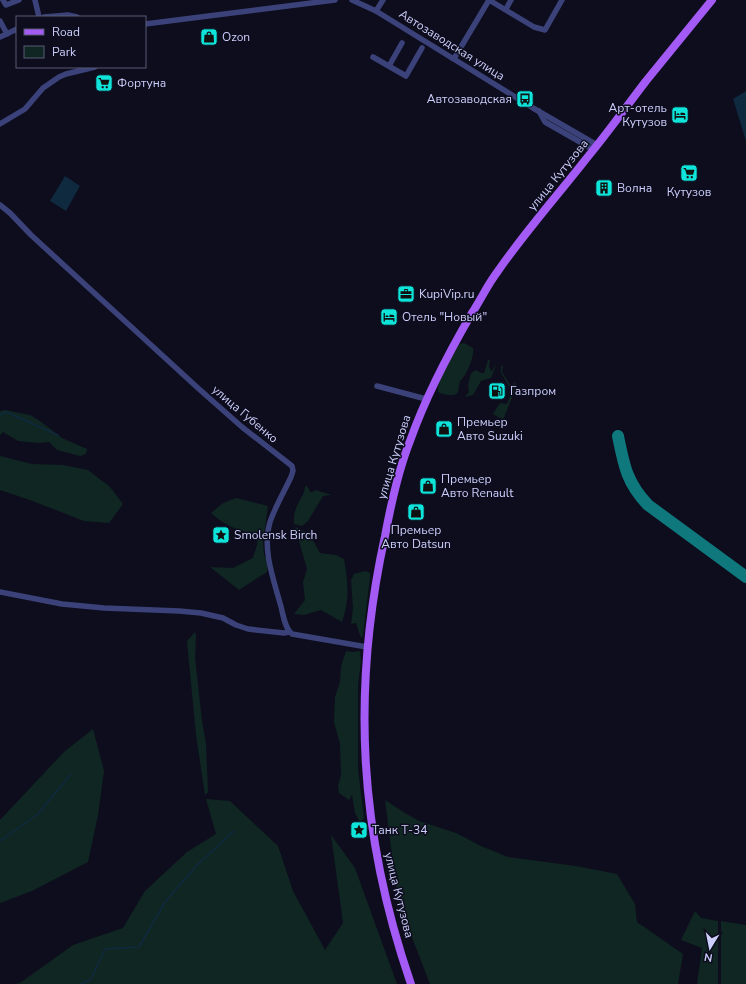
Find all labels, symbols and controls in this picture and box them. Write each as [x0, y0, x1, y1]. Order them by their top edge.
street label: Автозаводская улица [396, 6, 508, 84]
legend [16, 16, 146, 68]
text: Road [52, 24, 80, 40]
shop icon: Ozon [199, 27, 219, 47]
place label: Ozon [222, 29, 250, 45]
text: Park [52, 44, 77, 60]
supermarket icon: Фортуна [94, 73, 114, 93]
place label: Фортуна [117, 75, 166, 91]
bus stop icon: Автозаводская [515, 89, 535, 109]
place label: Автозаводская [427, 91, 512, 107]
place label: Арт-отель Кутузов [609, 100, 667, 130]
hotel icon: Арт-отель Кутузов [670, 105, 690, 125]
street label: улица Кутузова [524, 136, 592, 214]
supermarket icon: Кутузов [679, 163, 699, 183]
building icon: Волна [594, 178, 614, 198]
place label: Волна [617, 180, 652, 196]
place label: Кутузов [667, 184, 712, 200]
office icon: KupiVip.ru [396, 284, 416, 304]
place label: KupiVip.ru [419, 286, 474, 302]
hotel icon: Отель "Новый" [379, 307, 399, 327]
place label: Отель "Новый" [402, 309, 487, 325]
fuel station icon: Газпром [487, 381, 507, 401]
street label: улица Губенко [209, 382, 282, 447]
place label: Газпром [510, 383, 556, 399]
street label: улица Кутузова [374, 413, 414, 501]
place label: Премьер Авто Suzuki [457, 414, 523, 444]
shop icon: Премьер Авто Suzuki [434, 419, 454, 439]
place label: Премьер Авто Renault [441, 471, 514, 501]
shop icon: Премьер Авто Renault [418, 476, 438, 496]
shop icon: Премьер Авто Datsun [406, 502, 426, 522]
place label: Премьер Авто Datsun [381, 522, 451, 552]
place icon: Smolensk Birch [211, 525, 231, 545]
place label: Smolensk Birch [234, 527, 317, 543]
place icon: Танк Т-34 [349, 820, 369, 840]
place label: Танк Т-34 [372, 822, 427, 838]
street label: улица Кутузова [381, 851, 417, 939]
north arrow [690, 928, 730, 968]
text: N [703, 949, 714, 965]

